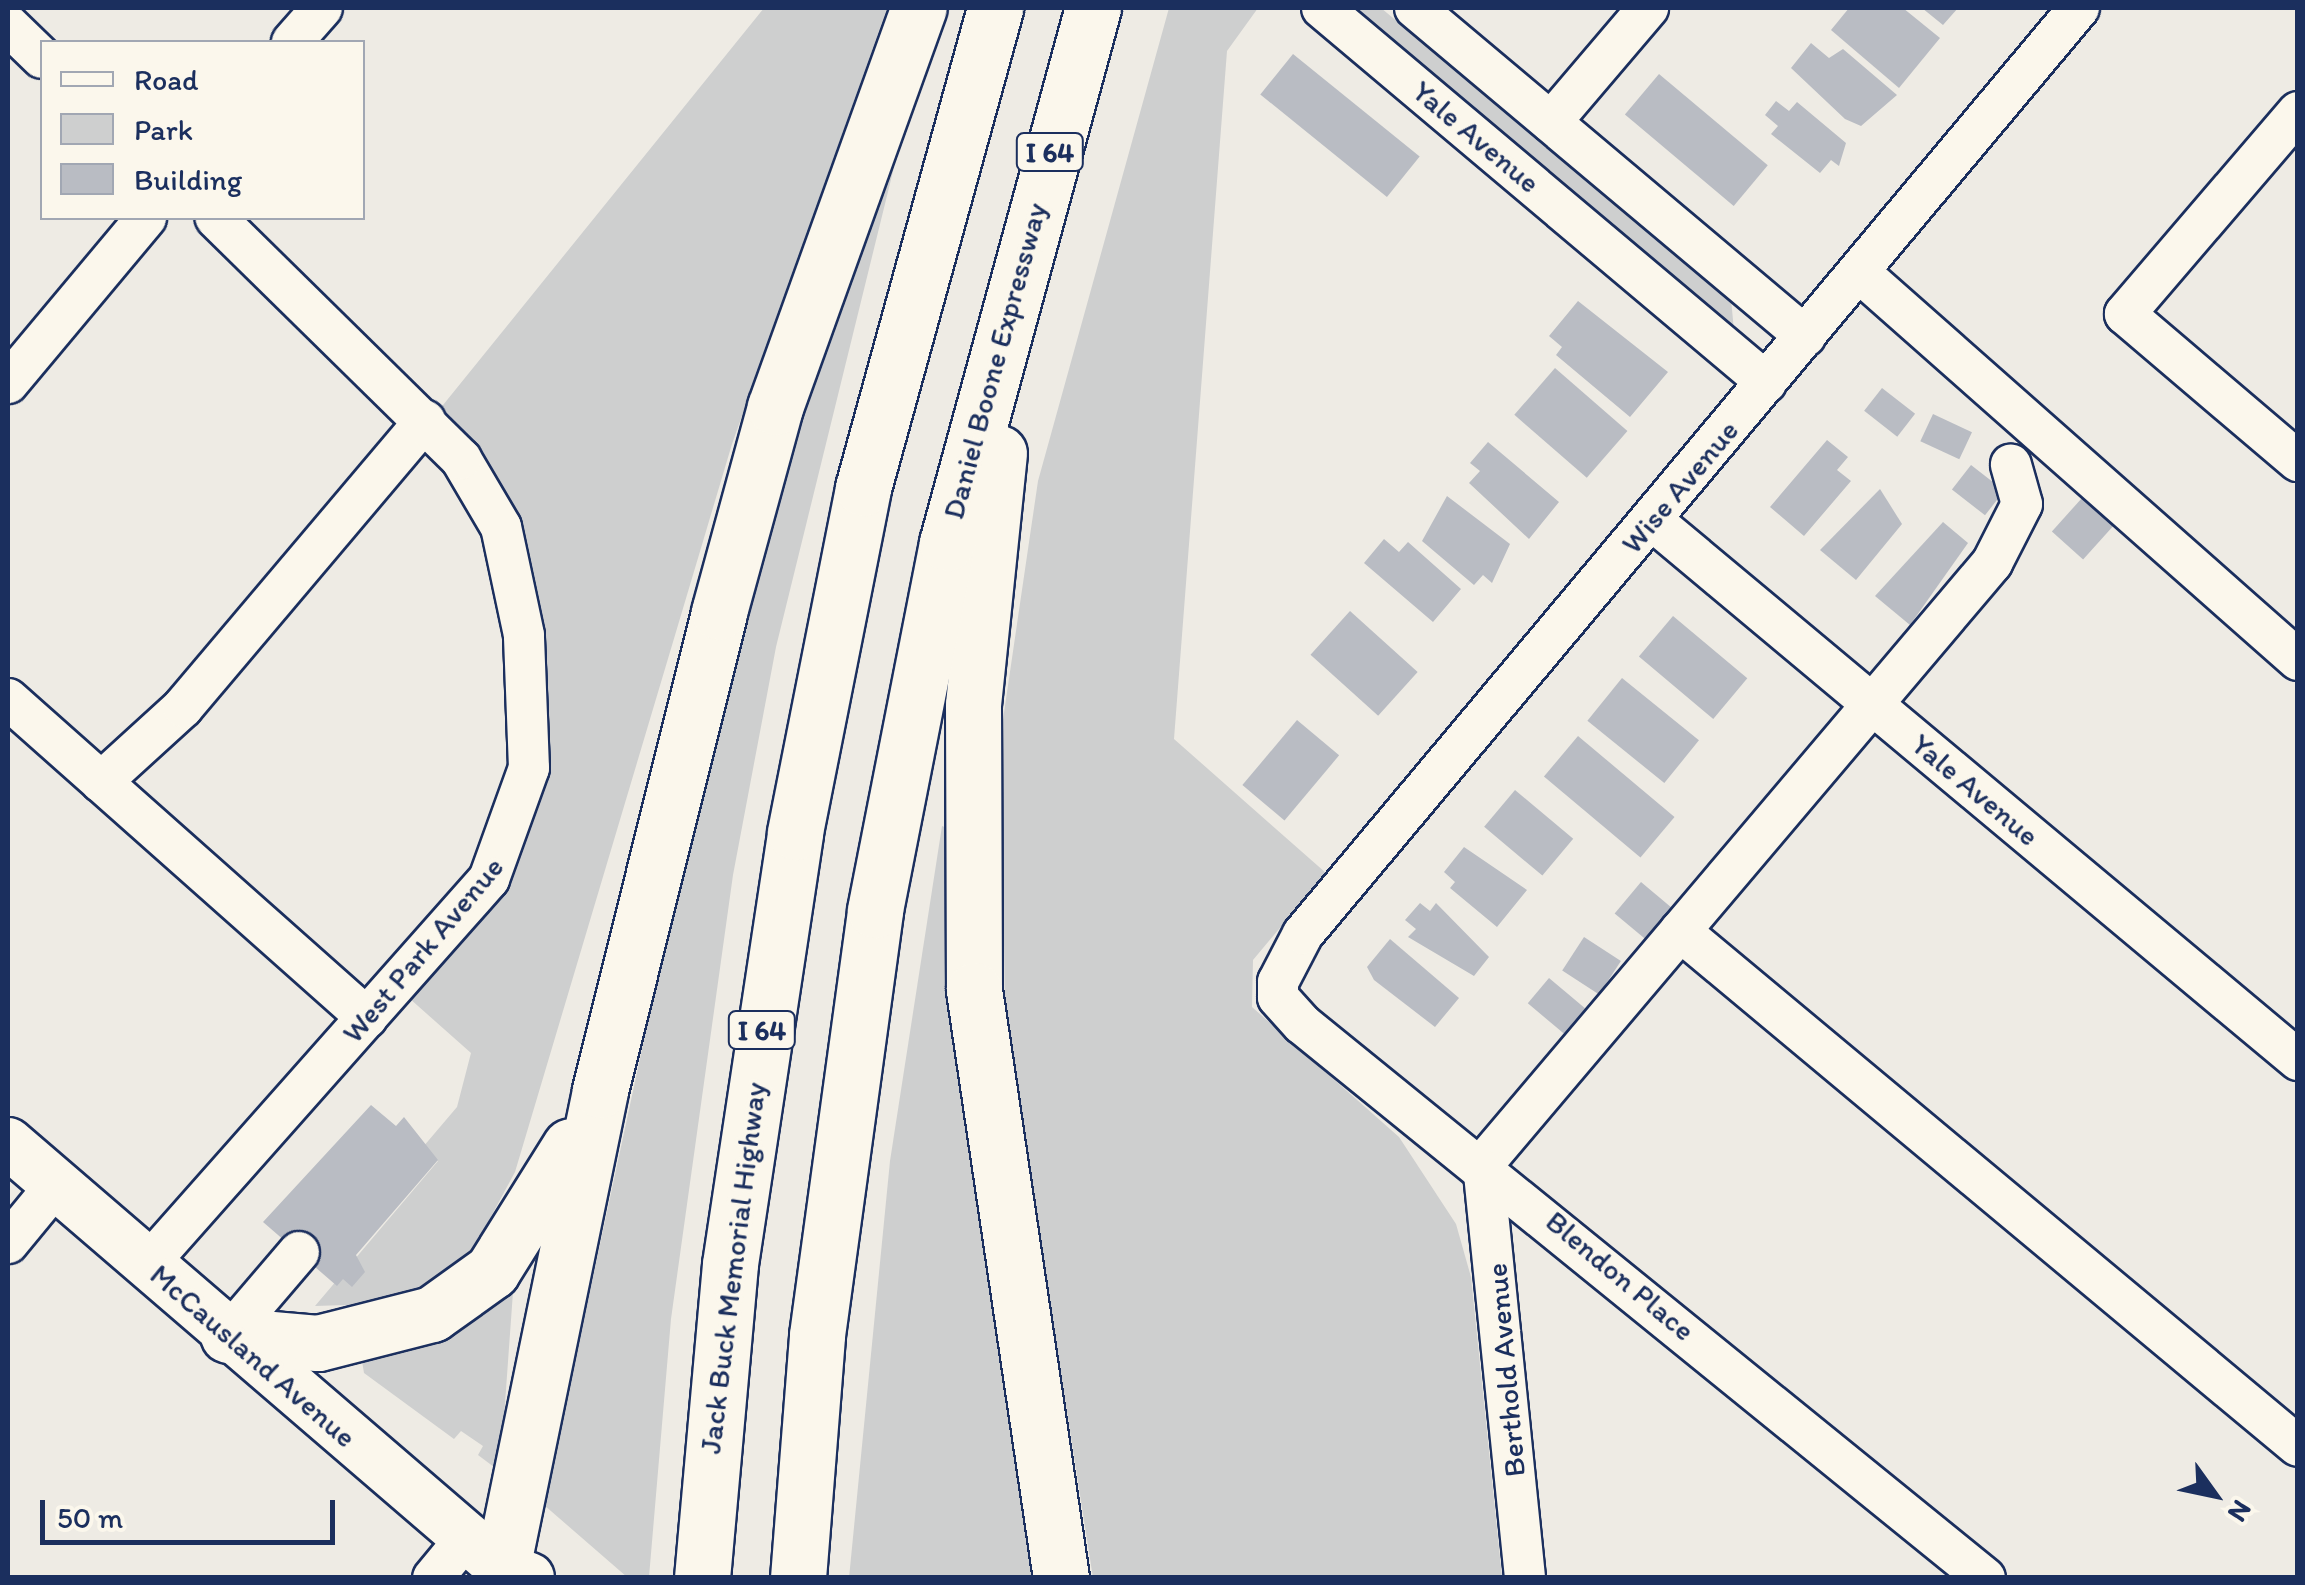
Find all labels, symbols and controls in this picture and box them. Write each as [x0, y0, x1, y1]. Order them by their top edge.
legend [40, 40, 365, 220]
text: Road [134, 61, 199, 98]
street label: Yale Avenue [1405, 74, 1547, 200]
text: Park [134, 111, 193, 148]
road number: I 64 [1015, 129, 1085, 175]
text: Building [134, 161, 242, 198]
street label: Daniel Boone Expressway [935, 199, 1055, 523]
street label: Wise Avenue [1614, 414, 1746, 560]
street label: Yale Avenue [1904, 727, 2046, 853]
street label: West Park Avenue [335, 850, 511, 1050]
road number: I 64 [727, 1007, 797, 1053]
street label: Jack Buck Memorial Highway [692, 1080, 774, 1456]
street label: Blendon Place [1538, 1204, 1702, 1348]
street label: McCausland Avenue [143, 1257, 363, 1455]
street label: Berthold Avenue [1479, 1262, 1533, 1478]
north arrow [2165, 1445, 2265, 1545]
scale bar [45, 1480, 340, 1542]
text: N [2221, 1494, 2260, 1529]
text: 50 m [57, 1499, 123, 1536]

